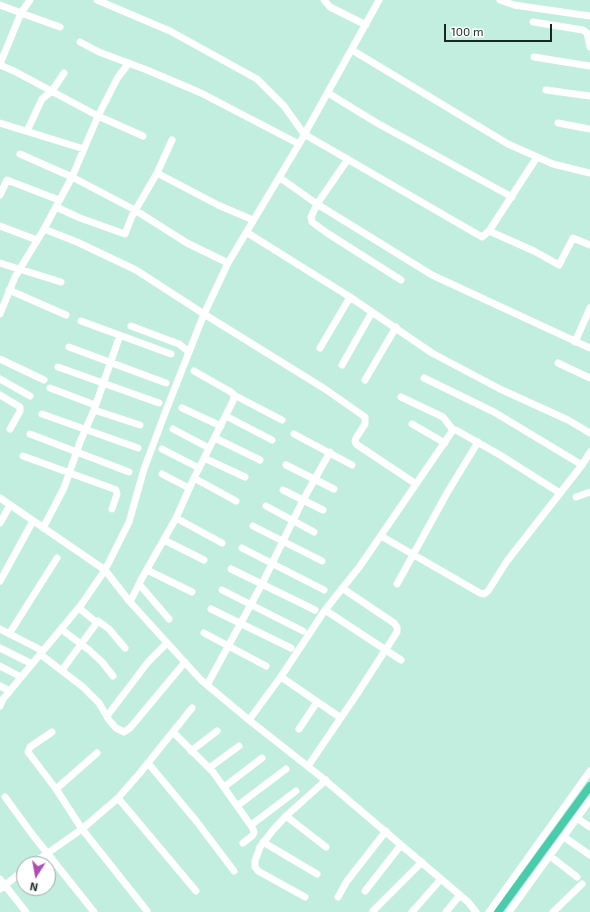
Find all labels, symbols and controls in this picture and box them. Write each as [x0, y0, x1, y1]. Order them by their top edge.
scale bar [446, 16, 554, 42]
text: 100 m [451, 24, 483, 38]
north arrow [16, 856, 56, 896]
text: N [29, 880, 39, 894]

